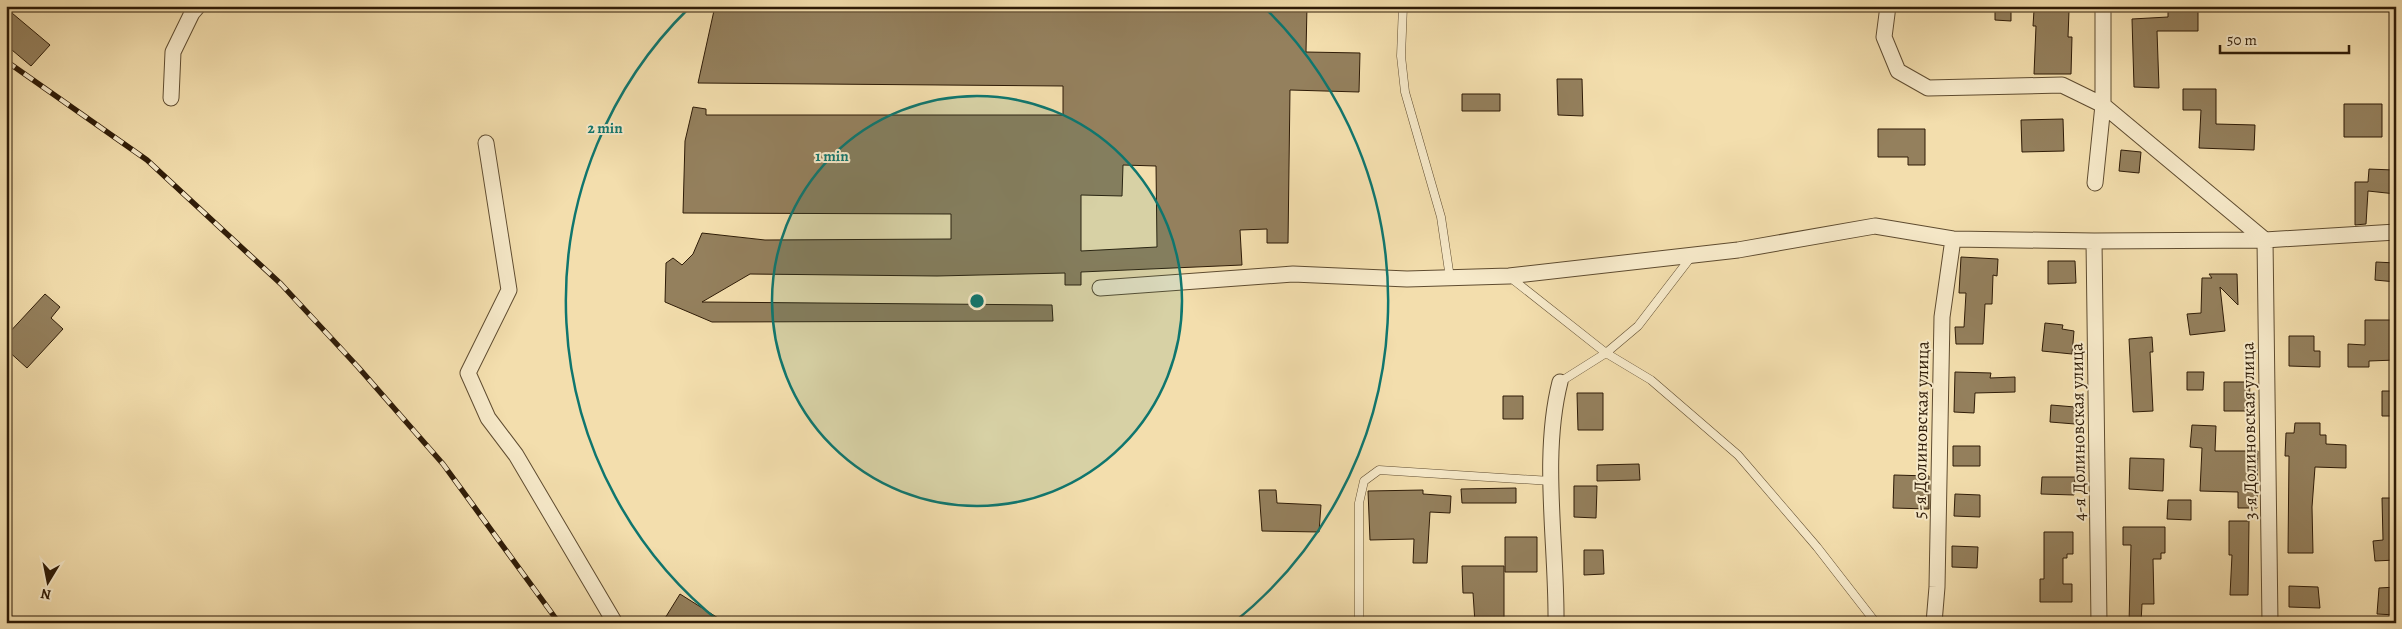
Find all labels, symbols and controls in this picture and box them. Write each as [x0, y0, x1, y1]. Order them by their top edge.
scale bar [2220, 22, 2348, 54]
text: 50 m [2227, 30, 2257, 50]
text: 2 min [587, 118, 623, 138]
text: 1 min [815, 146, 849, 166]
centre of rings [968, 292, 986, 310]
street label: 5-я Долиновская улица [1907, 340, 1935, 519]
street label: 3-я Долиновская улица [2235, 341, 2263, 520]
street label: 4-я Долиновская улица [2064, 342, 2092, 521]
north arrow [22, 556, 72, 606]
text: N [39, 584, 53, 605]

